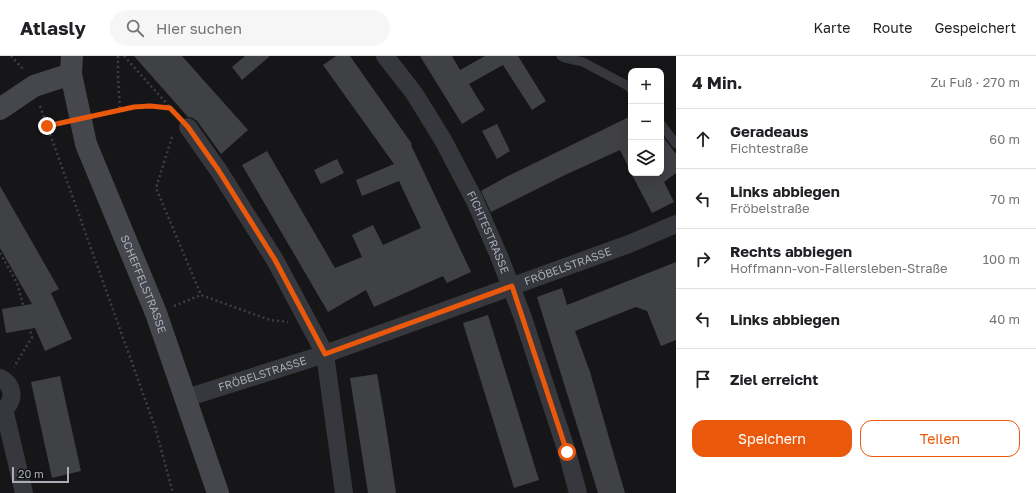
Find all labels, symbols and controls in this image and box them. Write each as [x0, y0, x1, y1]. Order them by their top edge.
search box [110, 10, 390, 46]
text: Atlasly [20, 16, 86, 39]
icon: search [124, 17, 146, 39]
text: Hier suchen [156, 19, 242, 37]
text: Karte [814, 19, 850, 36]
text: Route [872, 19, 912, 36]
text: Gespeichert [934, 19, 1016, 36]
map controls [628, 68, 664, 176]
button: + [628, 68, 664, 104]
text: 4 Min. [692, 72, 742, 93]
text: Zu Fuß · 270 m [931, 74, 1020, 90]
button: − [628, 104, 664, 140]
route end [38, 117, 56, 135]
text: Geradeaus [730, 122, 808, 140]
icon: ahead [692, 128, 714, 150]
text: 60 m [989, 131, 1020, 147]
button: layers [628, 140, 664, 176]
text: Fichtestraße [730, 140, 808, 156]
text: Links abbiegen [730, 182, 840, 200]
street label: FICHTESTRASSE [465, 188, 512, 275]
icon: left [692, 188, 714, 210]
text: 70 m [990, 191, 1020, 207]
text: Fröbelstraße [730, 200, 810, 216]
street label: SCHEFFELSTRASSE [118, 233, 170, 335]
text: Rechts abbiegen [730, 242, 852, 260]
street label: FRÖBELSTRASSE [522, 244, 613, 287]
icon: right [692, 248, 714, 270]
text: 100 m [983, 251, 1020, 267]
text: Hoffmann-von-Fallersleben-Straße [730, 260, 948, 276]
icon: left [692, 308, 714, 330]
text: Links abbiegen [730, 310, 840, 328]
text: 40 m [989, 311, 1020, 327]
street label: FRÖBELSTRASSE [216, 353, 308, 393]
icon: arrive [692, 368, 714, 390]
text: Ziel erreicht [730, 370, 818, 388]
button: Speichern [692, 420, 852, 457]
button: Teilen [860, 420, 1020, 457]
route start [558, 443, 576, 461]
scale bar [12, 465, 69, 484]
text: 20 m [18, 467, 44, 480]

